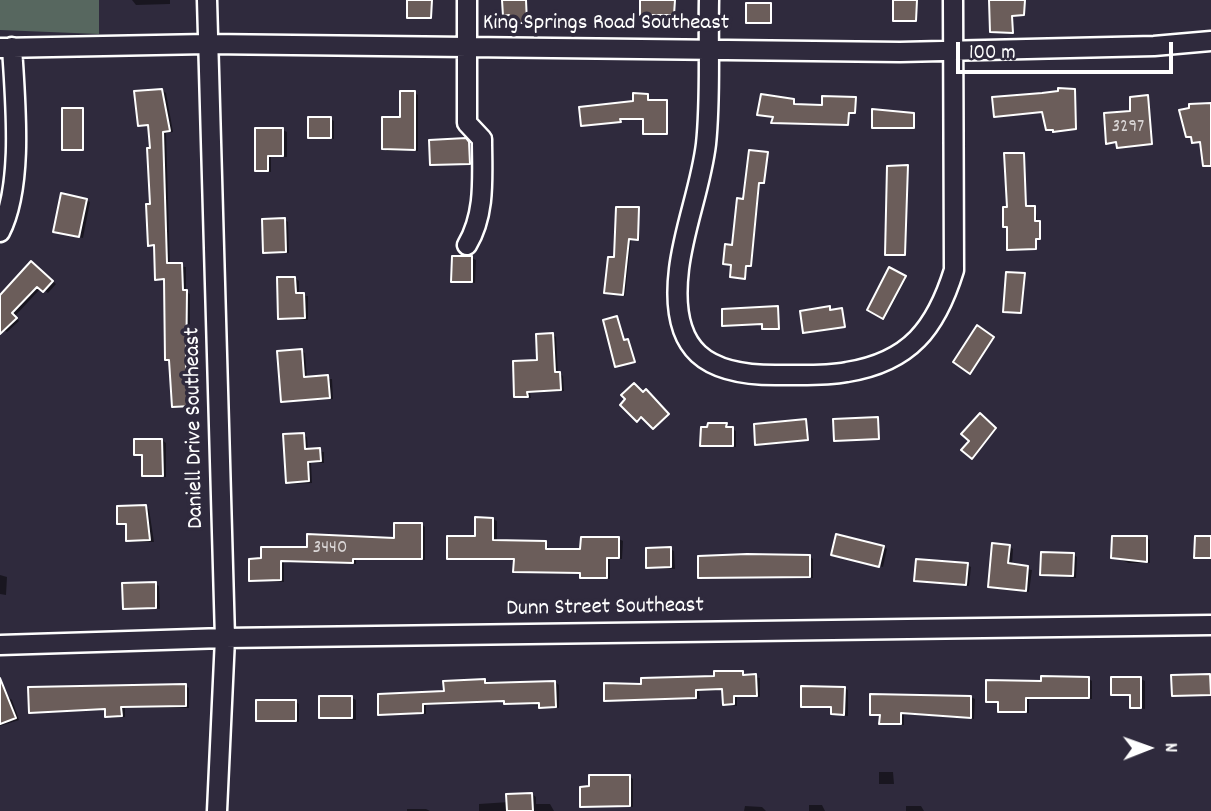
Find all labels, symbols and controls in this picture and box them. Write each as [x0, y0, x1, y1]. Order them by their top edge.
street label: King Springs Road Southeast [483, 11, 729, 39]
scale bar [959, 28, 1176, 72]
text: 100 m [969, 39, 1016, 69]
house number: 3297 [1112, 117, 1144, 139]
street label: Daniell Drive Southeast [180, 327, 212, 529]
house number: 3440 [313, 538, 347, 560]
street label: Dunn Street Southeast [506, 593, 704, 625]
north arrow [1113, 713, 1183, 783]
text: N [1156, 743, 1183, 753]

